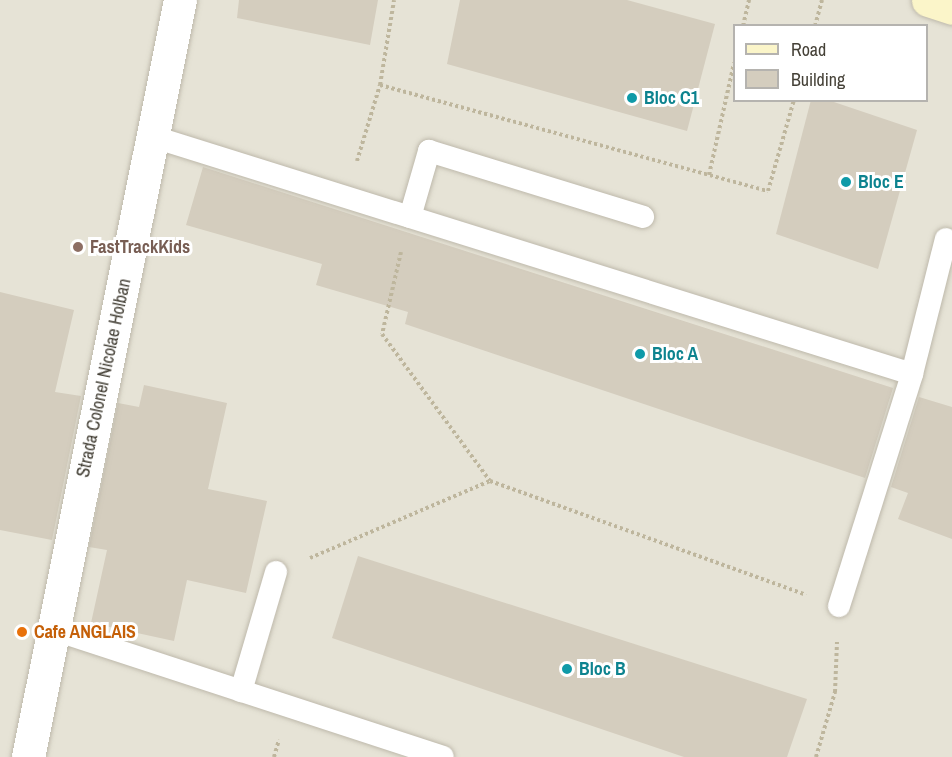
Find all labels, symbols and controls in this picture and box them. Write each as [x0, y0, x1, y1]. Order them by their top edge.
legend [733, 24, 928, 102]
text: Road [791, 37, 826, 62]
text: Building [791, 67, 845, 92]
place label: Bloc C1 [644, 87, 699, 109]
marker: Bloc C1 [625, 91, 639, 105]
place label: Bloc E [858, 171, 904, 193]
marker: Bloc E [839, 175, 853, 189]
place label: FastTrackKids [90, 236, 190, 258]
marker: FastTrackKids [71, 240, 85, 254]
street label: Strada Colonel Nicolae Holban [72, 277, 136, 479]
place label: Bloc A [652, 343, 699, 365]
marker: Bloc A [633, 347, 647, 361]
place label: Cafe ANGLAIS [34, 621, 137, 643]
marker: Cafe ANGLAIS [15, 625, 29, 639]
place label: Bloc B [579, 658, 626, 680]
marker: Bloc B [560, 662, 574, 676]

